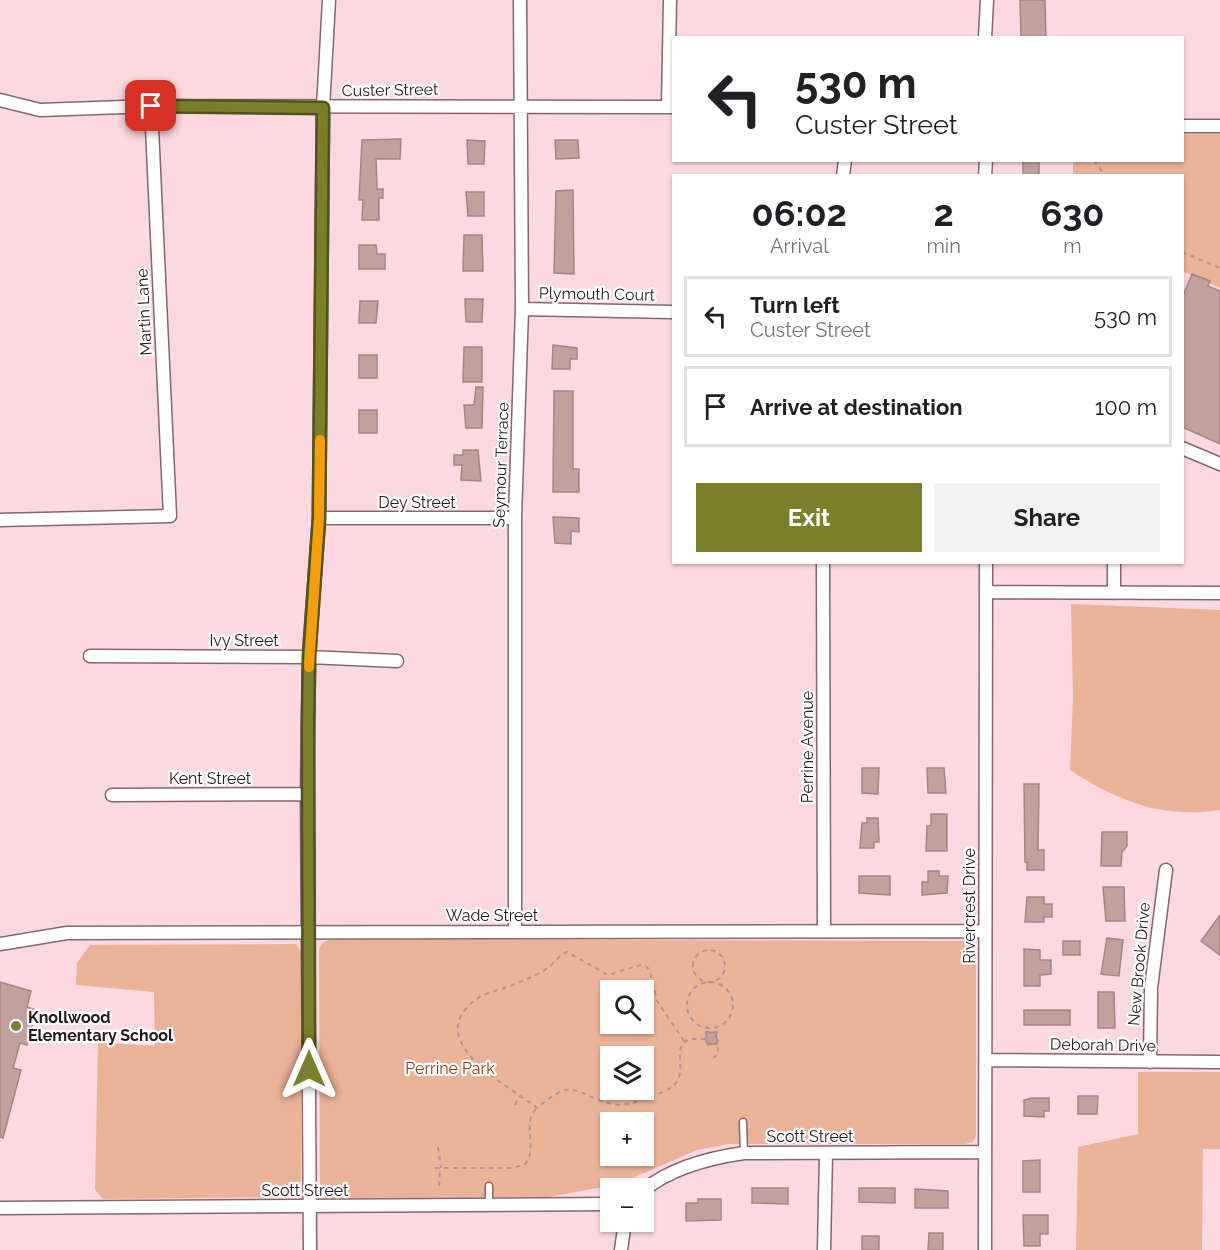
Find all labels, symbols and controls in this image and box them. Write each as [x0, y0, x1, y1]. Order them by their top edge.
text: 530 m [795, 59, 917, 108]
icon: left [696, 60, 774, 138]
pin [125, 80, 176, 131]
street label: Custer Street [342, 80, 439, 100]
icon: arrive [134, 89, 167, 122]
text: Custer Street [795, 109, 958, 140]
text: 06:02 [752, 192, 847, 234]
text: 2 [934, 192, 954, 234]
text: 630 [1041, 192, 1104, 234]
text: Arrival [770, 234, 829, 258]
text: min [926, 234, 961, 258]
text: m [1063, 234, 1082, 258]
street label: Martin Lane [132, 268, 156, 356]
street label: Plymouth Court [539, 283, 656, 305]
text: Turn left [750, 292, 840, 318]
icon: left [699, 300, 732, 333]
text: 530 m [1094, 304, 1157, 330]
text: Custer Street [750, 318, 871, 342]
icon: arrive [699, 390, 732, 423]
text: Arrive at destination [750, 394, 963, 420]
text: 100 m [1095, 394, 1157, 420]
street label: Seymour Terrace [489, 402, 513, 528]
button: Exit [696, 483, 922, 552]
button: Share [934, 483, 1160, 552]
street label: Dey Street [378, 493, 456, 512]
street label: Ivy Street [209, 631, 279, 650]
street label: Perrine Avenue [798, 691, 817, 803]
street label: Kent Street [169, 769, 252, 788]
street label: Rivercrest Drive [960, 848, 979, 964]
street label: New Brook Drive [1124, 901, 1154, 1027]
street label: Wade Street [446, 906, 539, 925]
map controls [600, 980, 654, 1232]
button: search [600, 980, 654, 1034]
place label: Knollwood Elementary School [28, 1008, 174, 1045]
marker: Knollwood Elementary School [9, 1019, 23, 1033]
street label: Deborah Drive [1050, 1035, 1156, 1055]
position arrow [277, 1037, 341, 1101]
button: layers [600, 1046, 654, 1100]
park label: Perrine Park [405, 1059, 495, 1078]
button: + [600, 1112, 654, 1166]
street label: Scott Street [767, 1127, 854, 1146]
button: − [600, 1178, 654, 1232]
street label: Scott Street [262, 1181, 349, 1200]

